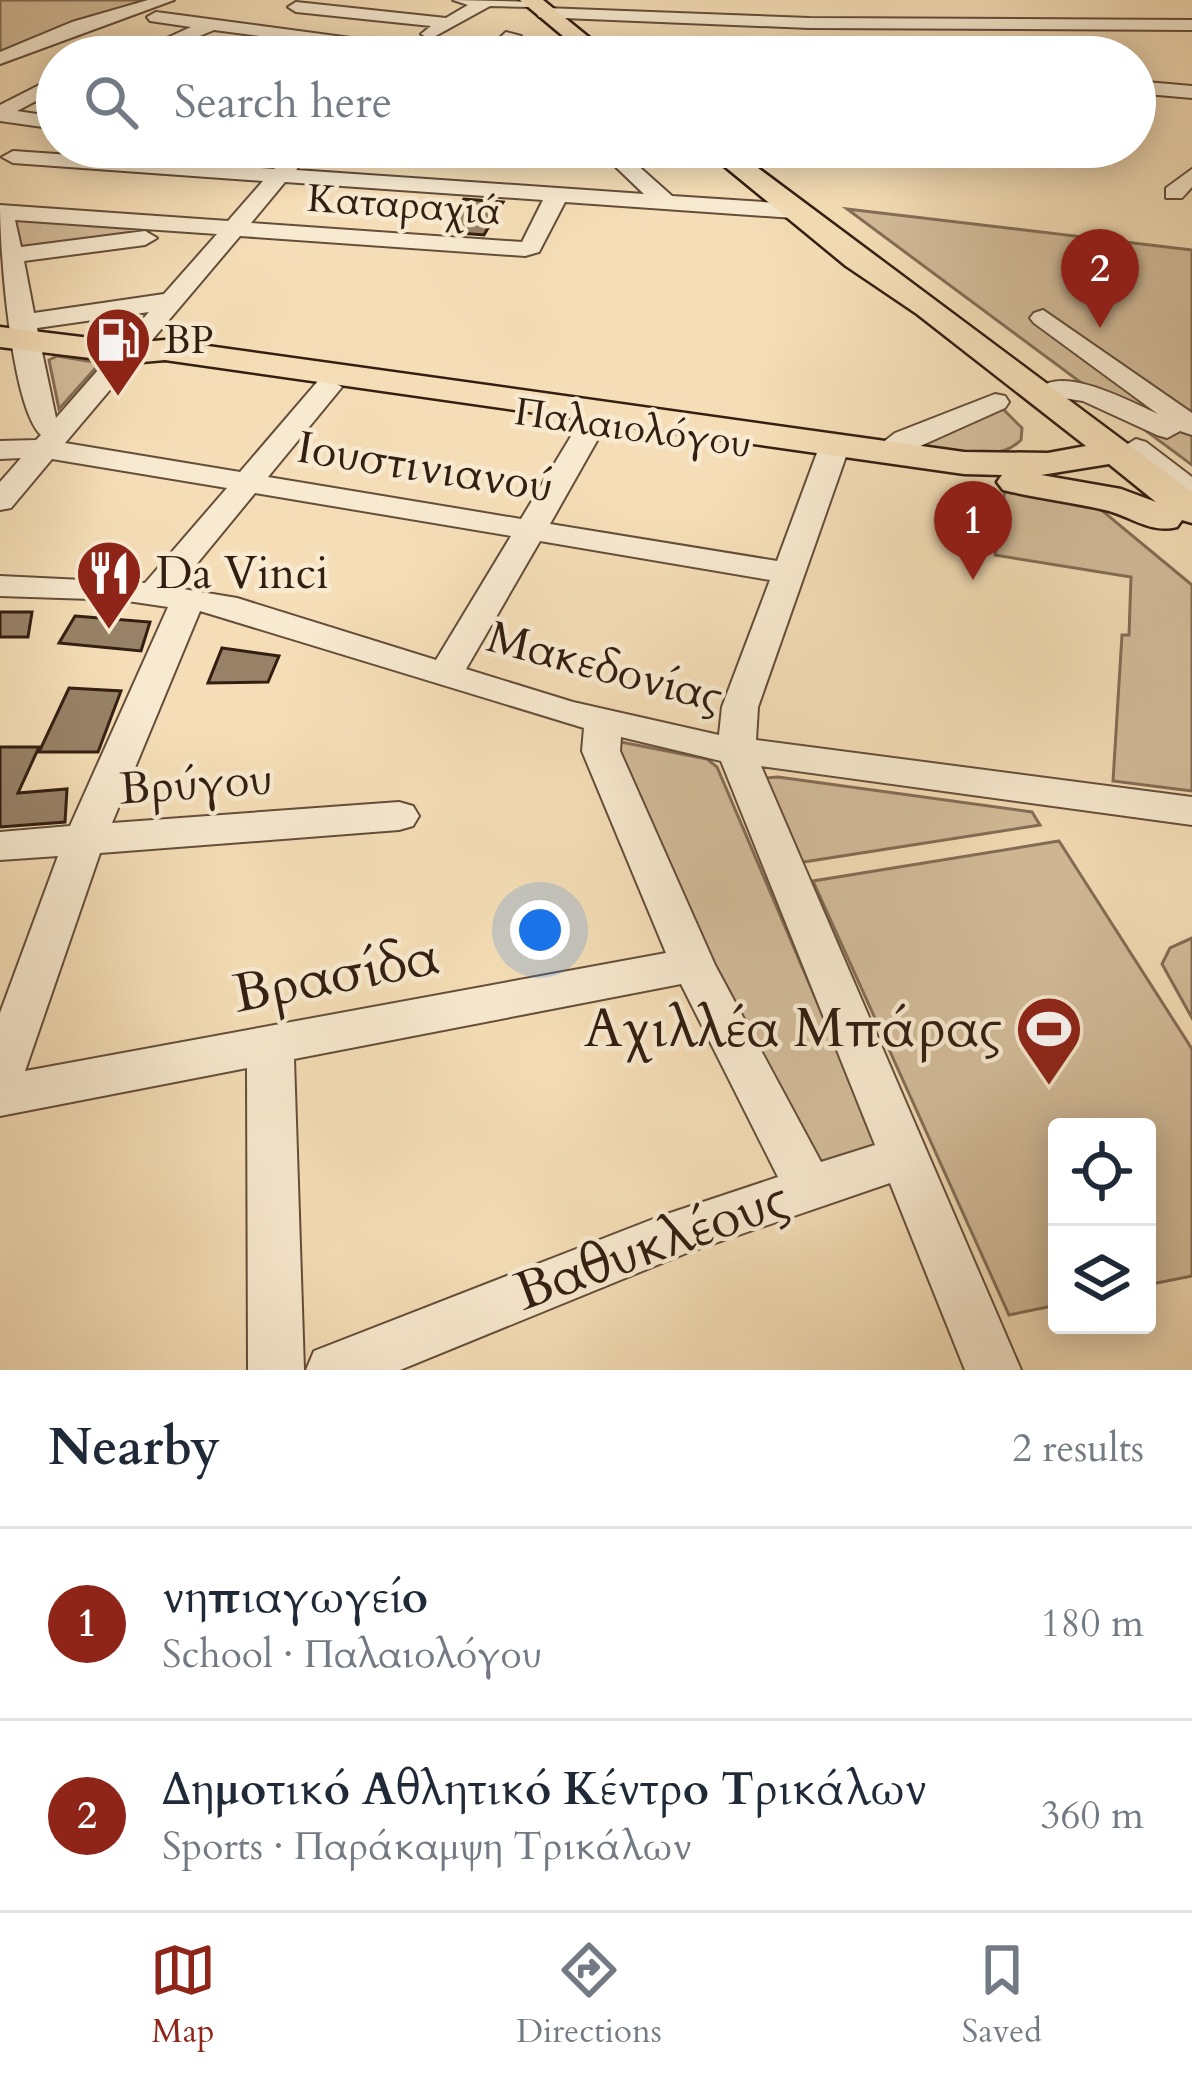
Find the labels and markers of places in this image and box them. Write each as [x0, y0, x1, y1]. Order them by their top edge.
pin: 2 [1061, 229, 1139, 328]
fuel station icon: BP [83, 305, 153, 399]
place label: BP [164, 314, 214, 367]
pin: 1 [934, 481, 1012, 580]
restaurant icon: Da Vinci [74, 538, 144, 632]
place label: Da Vinci [156, 543, 329, 604]
place label: Αχιλλέα Μπάρας [584, 993, 1002, 1066]
sports icon: Αχιλλέα Μπάρας [1014, 994, 1084, 1088]

